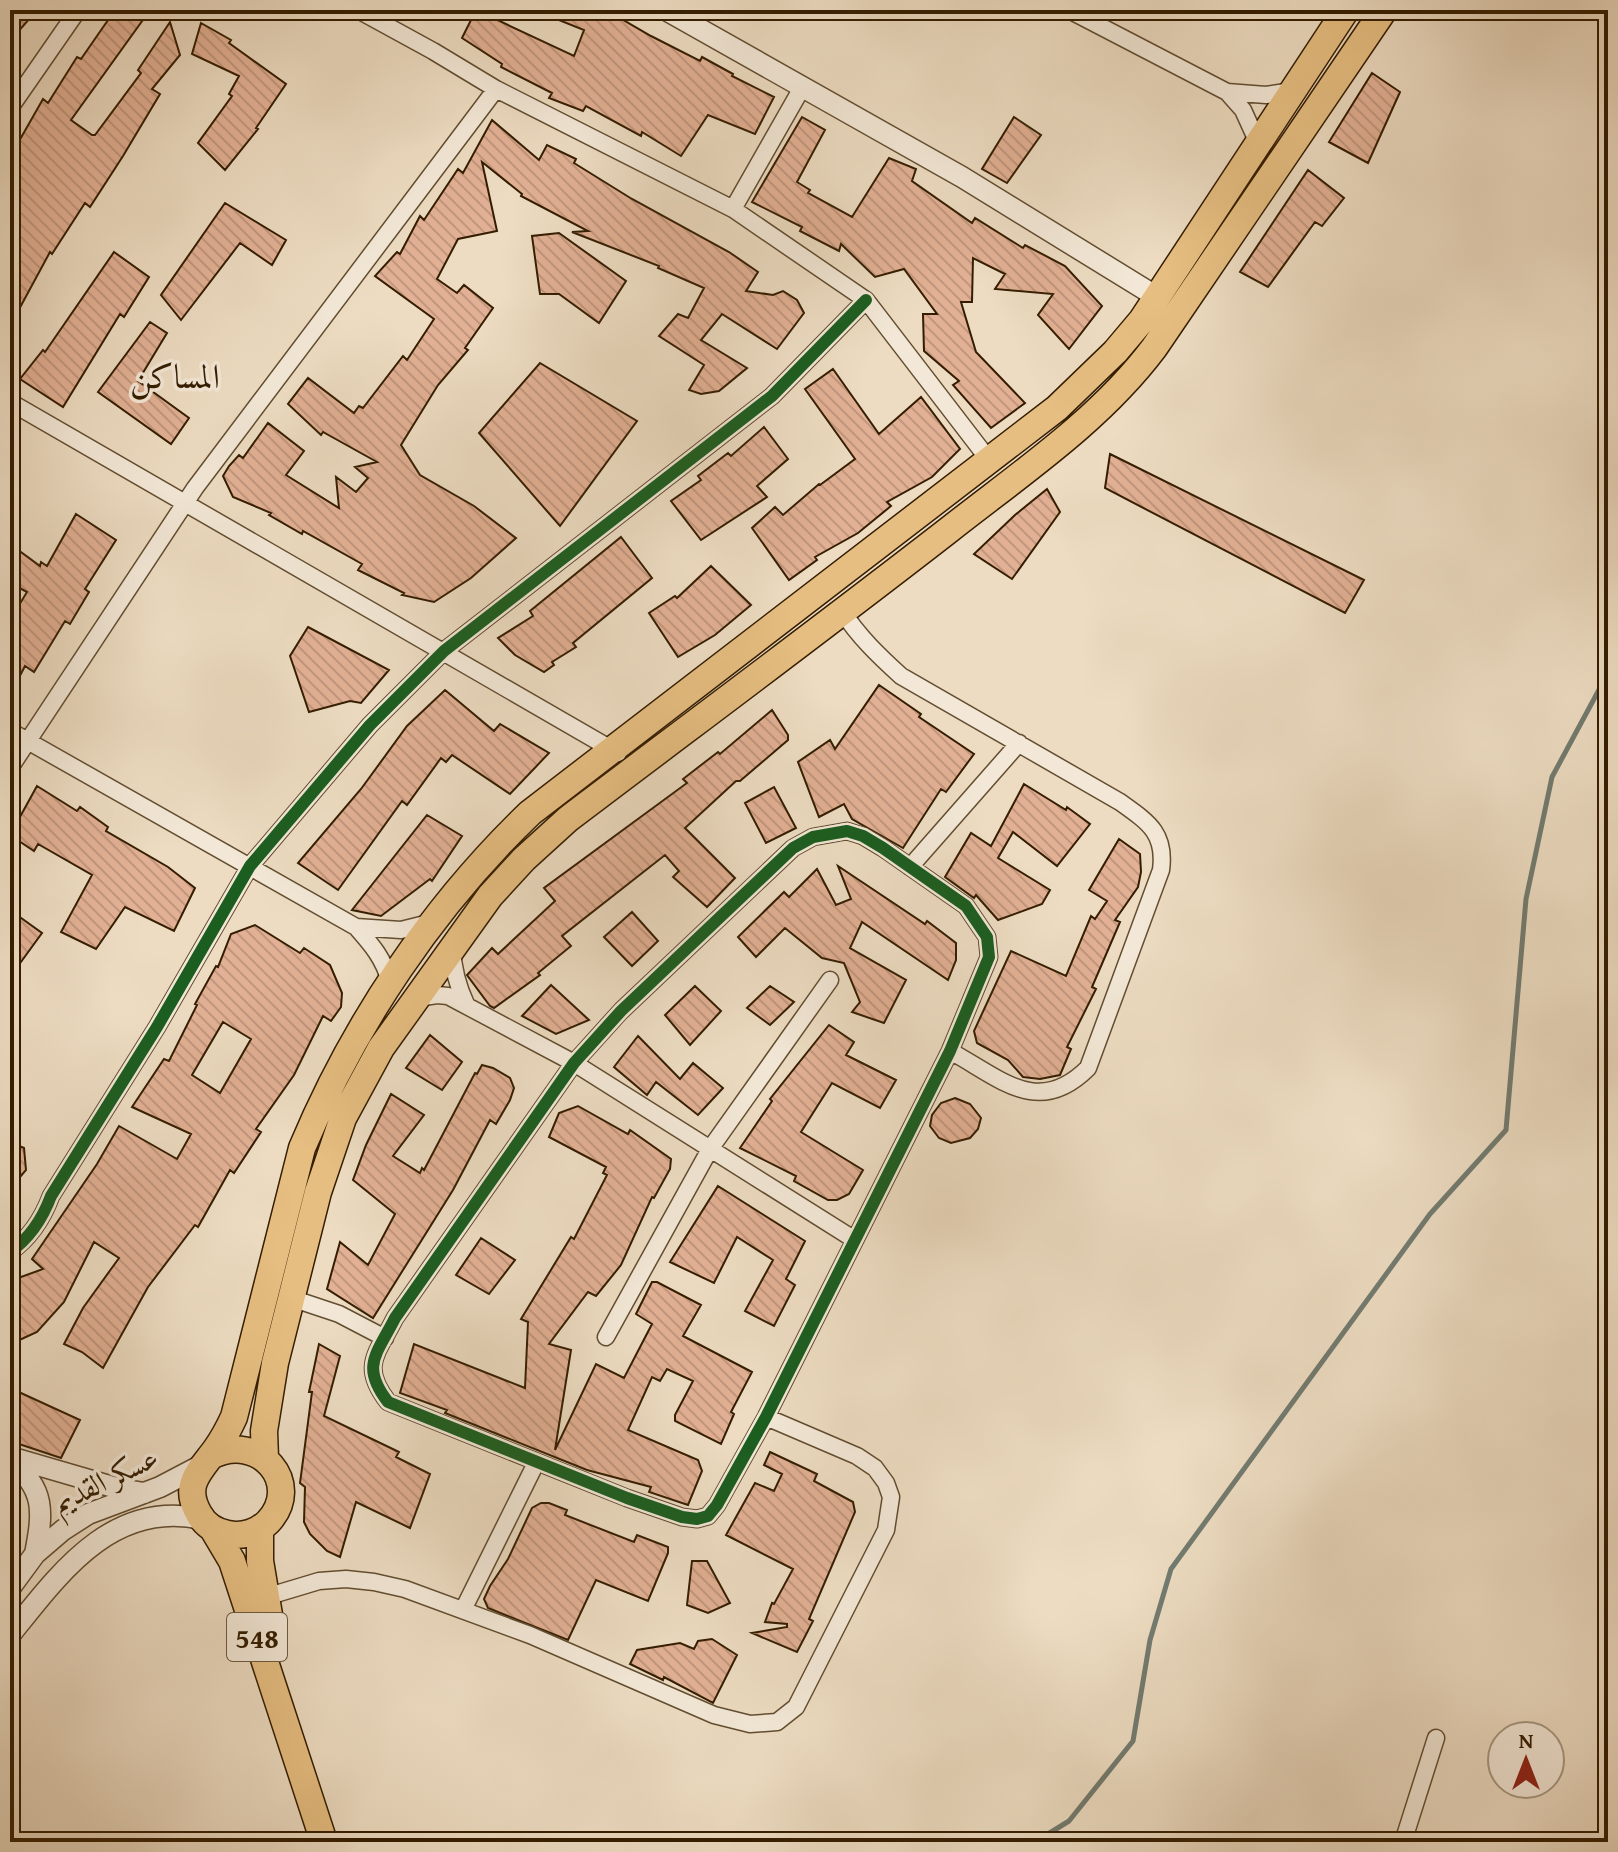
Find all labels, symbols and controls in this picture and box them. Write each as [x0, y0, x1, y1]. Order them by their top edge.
district label: المساكن [130, 351, 220, 400]
street label: عسكر القديم [45, 1434, 168, 1528]
road number: 548 [227, 1613, 287, 1661]
north arrow [1486, 1720, 1566, 1800]
text: N [1519, 1724, 1534, 1756]

